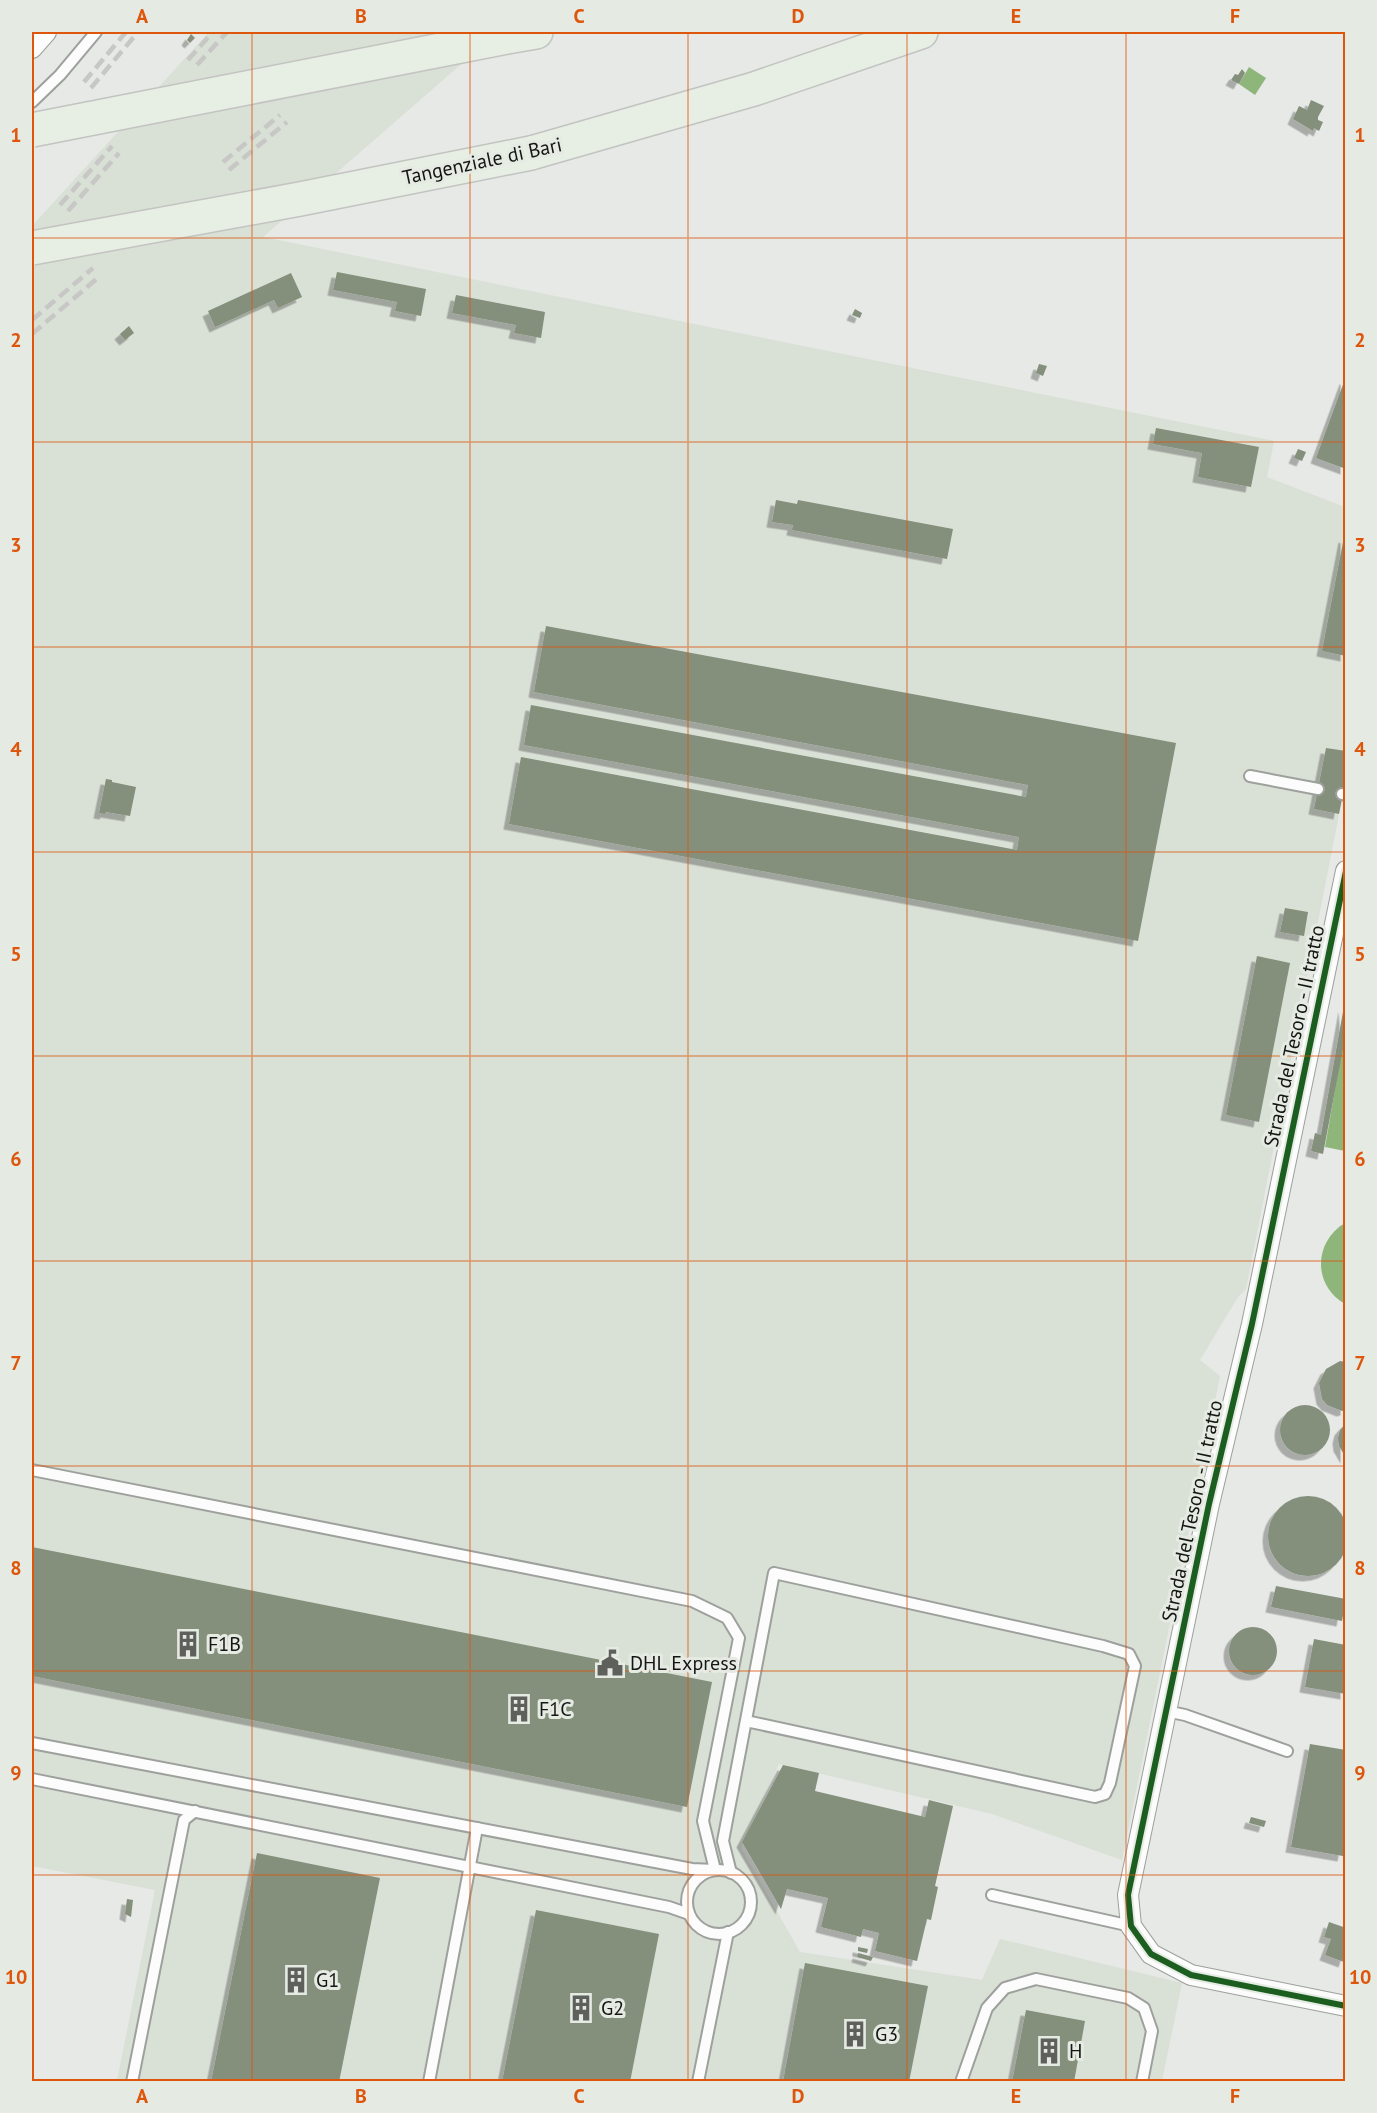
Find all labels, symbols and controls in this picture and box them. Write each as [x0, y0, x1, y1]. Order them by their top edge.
text: A [136, 3, 149, 29]
text: B [355, 3, 367, 29]
text: C [573, 3, 585, 29]
text: D [792, 3, 805, 29]
text: E [1011, 3, 1021, 29]
text: F [1230, 3, 1240, 29]
text: 1 [10, 122, 22, 148]
text: 1 [1354, 122, 1366, 148]
street label: Tangenziale di Bari [400, 131, 564, 191]
text: 2 [10, 327, 22, 353]
text: 2 [1354, 327, 1366, 353]
text: 3 [10, 532, 22, 558]
text: 3 [1354, 532, 1366, 558]
text: 4 [10, 736, 22, 762]
text: 4 [1354, 736, 1366, 762]
street label: Strada del Tesoro - II tratto [1258, 923, 1330, 1149]
text: 5 [10, 941, 22, 967]
text: 5 [1354, 941, 1366, 967]
text: 6 [10, 1146, 22, 1172]
text: 6 [1354, 1146, 1366, 1172]
text: 7 [10, 1350, 22, 1376]
text: 7 [1354, 1350, 1366, 1376]
street label: Strada del Tesoro - II tratto [1156, 1398, 1228, 1624]
text: 8 [10, 1555, 22, 1581]
text: 8 [1354, 1555, 1366, 1581]
building icon: F1B [173, 1629, 203, 1659]
place label: F1B [208, 1631, 241, 1657]
public building icon: DHL Express [595, 1648, 625, 1678]
place label: DHL Express [630, 1650, 737, 1676]
building icon: F1C [504, 1694, 534, 1724]
place label: F1C [539, 1696, 572, 1722]
text: 9 [10, 1760, 22, 1786]
text: 9 [1354, 1760, 1366, 1786]
text: 10 [5, 1964, 27, 1990]
text: 10 [1349, 1964, 1371, 1990]
building icon: G1 [281, 1965, 311, 1995]
place label: G1 [316, 1967, 339, 1993]
building icon: G2 [566, 1993, 596, 2023]
place label: G2 [601, 1995, 624, 2021]
building icon: G3 [840, 2019, 870, 2049]
place label: G3 [875, 2021, 898, 2047]
building icon: H [1034, 2036, 1064, 2066]
place label: H [1069, 2038, 1082, 2064]
text: A [136, 2083, 149, 2109]
text: B [355, 2083, 367, 2109]
text: C [573, 2083, 585, 2109]
text: D [792, 2083, 805, 2109]
text: E [1011, 2083, 1021, 2109]
text: F [1230, 2083, 1240, 2109]

